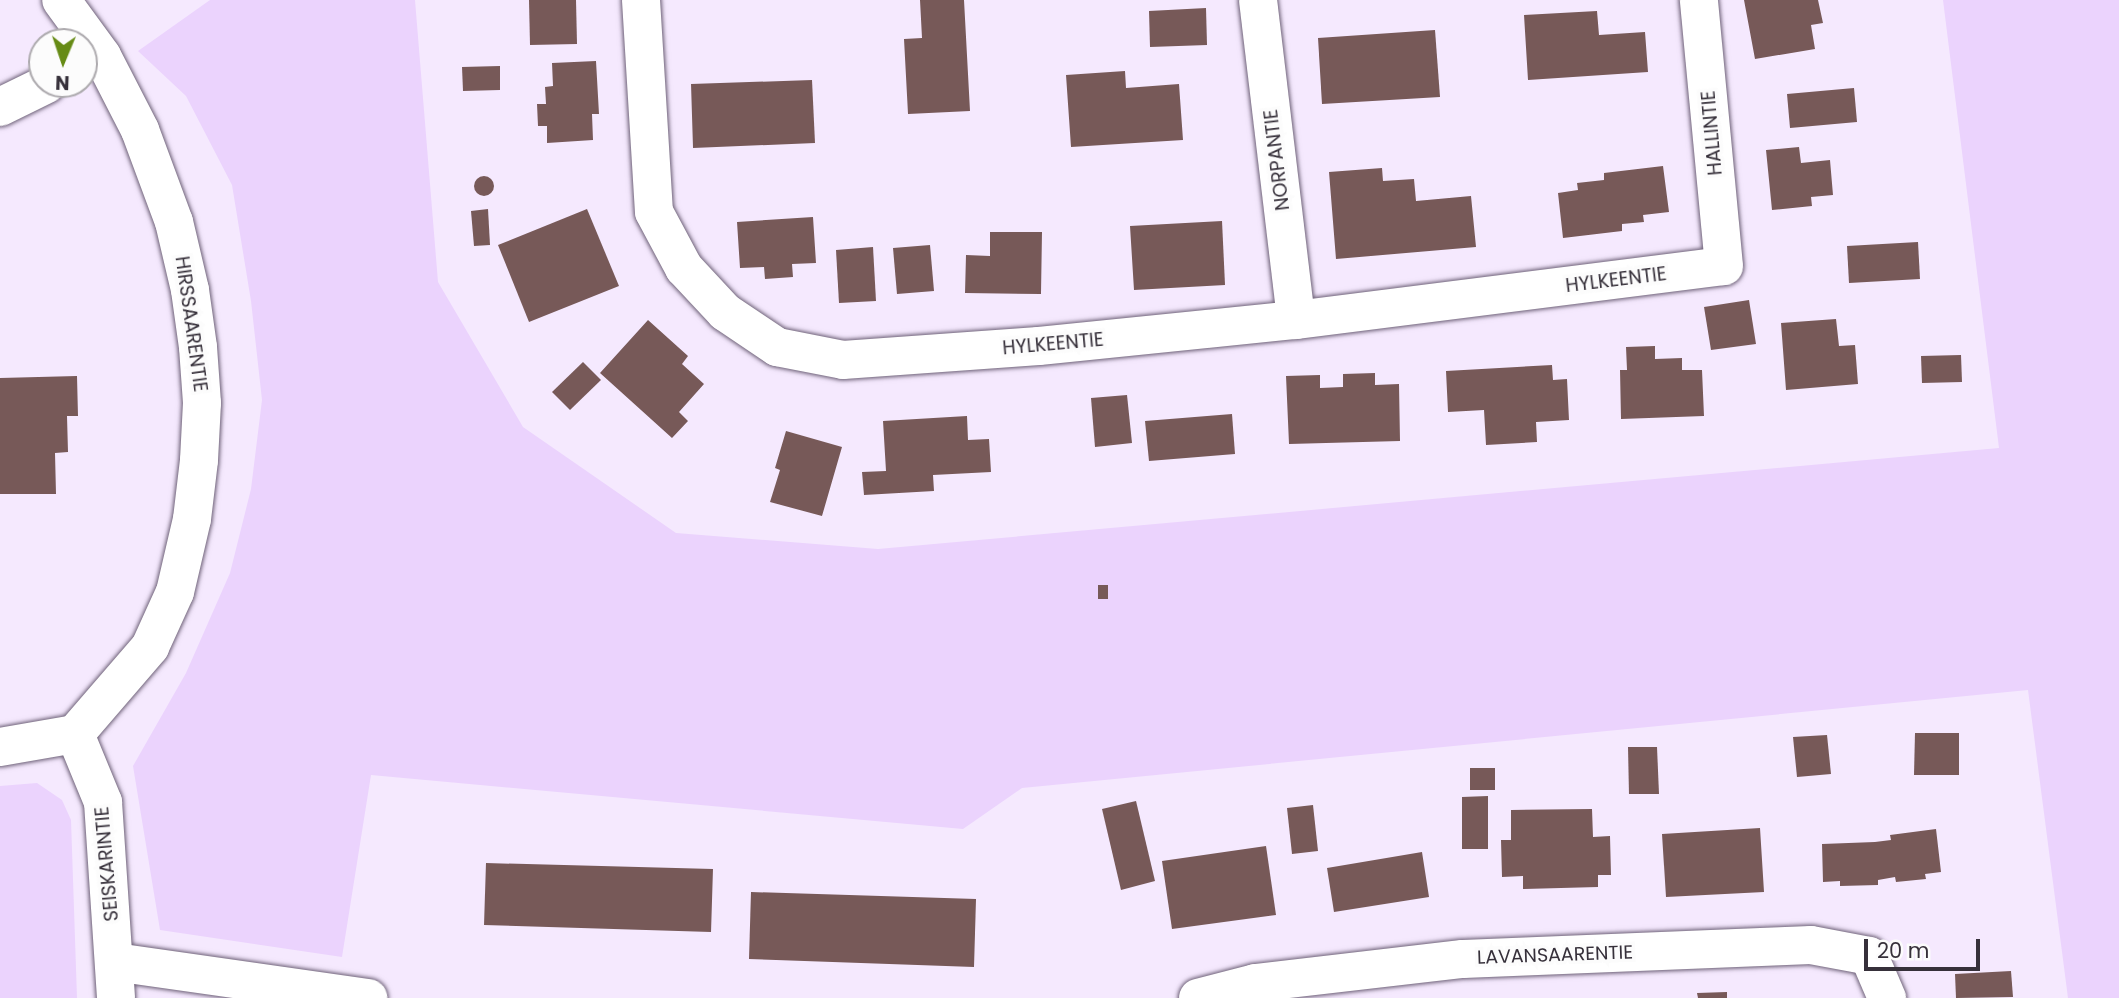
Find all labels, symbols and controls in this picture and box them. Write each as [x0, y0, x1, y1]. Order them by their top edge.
north arrow [28, 28, 98, 98]
text: N [55, 69, 70, 96]
street label: HALLINTIE [1697, 90, 1727, 176]
street label: NORPANTIE [1259, 108, 1295, 212]
street label: HIRSSAARENTIE [170, 255, 212, 393]
street label: HYLKEENTIE [1564, 263, 1668, 297]
street label: HYLKEENTIE [1002, 328, 1104, 360]
street label: SEISKARINTIE [91, 806, 123, 922]
scale bar [1867, 925, 1982, 969]
text: 20 m [1877, 936, 1930, 965]
street label: LAVANSAARENTIE [1477, 941, 1633, 969]

